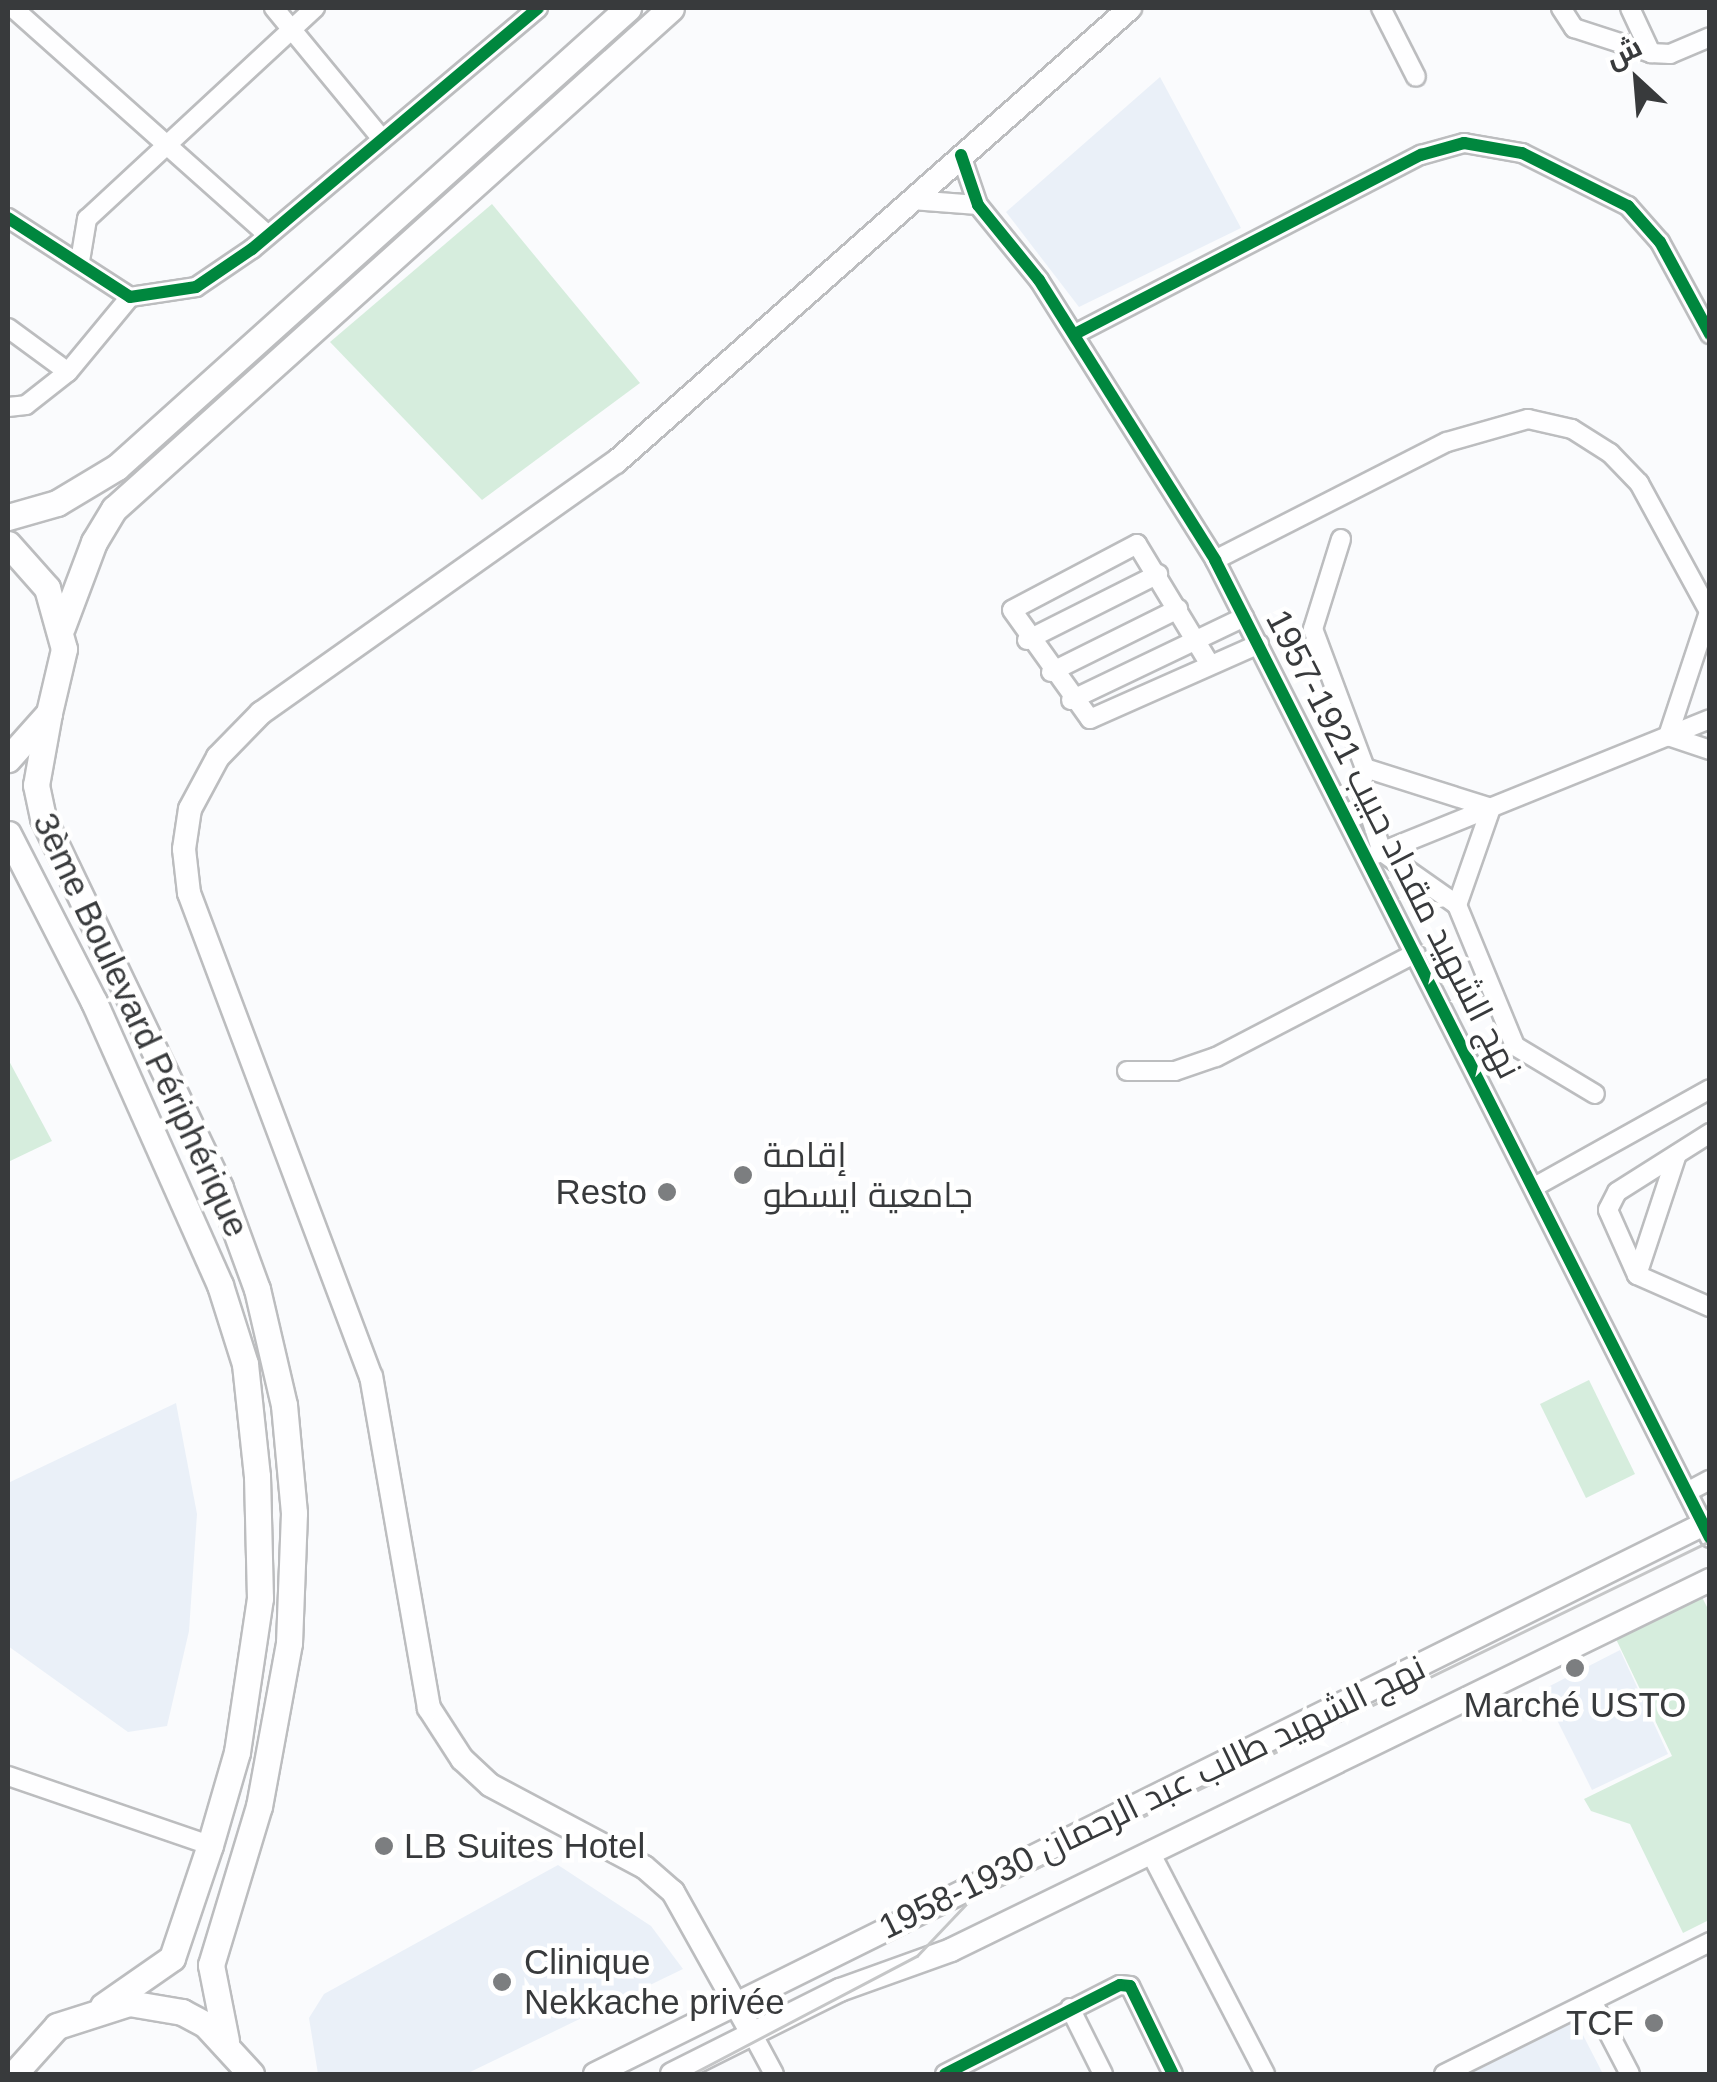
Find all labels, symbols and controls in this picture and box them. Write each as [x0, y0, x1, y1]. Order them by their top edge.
north arrow [1587, 30, 1687, 130]
text: ش [1601, 31, 1647, 74]
street label: نهج الشهيد مقداد حبيب 1921-1957 [1257, 603, 1531, 1085]
street label: 3ème Boulevard Périphérique [24, 806, 258, 1244]
place label: إقامة جامعية ايسطو [763, 1134, 973, 1216]
marker: إقامة جامعية ايسطو [732, 1164, 754, 1186]
place label: Resto [556, 1171, 647, 1213]
marker: Resto [656, 1181, 678, 1203]
street label: نهج الشهيد طالب عبد الرحمان 1930-1958 [872, 1646, 1432, 1948]
marker: Marché USTO [1564, 1657, 1586, 1679]
place label: Marché USTO [1463, 1684, 1687, 1726]
place label: LB Suites Hotel [404, 1825, 645, 1867]
marker: LB Suites Hotel [373, 1835, 395, 1857]
place label: Clinique Nekkache privée [524, 1941, 785, 2023]
marker: Clinique Nekkache privée [489, 1969, 515, 1995]
place label: TCF [1566, 2002, 1634, 2044]
marker: TCF [1643, 2012, 1665, 2034]

